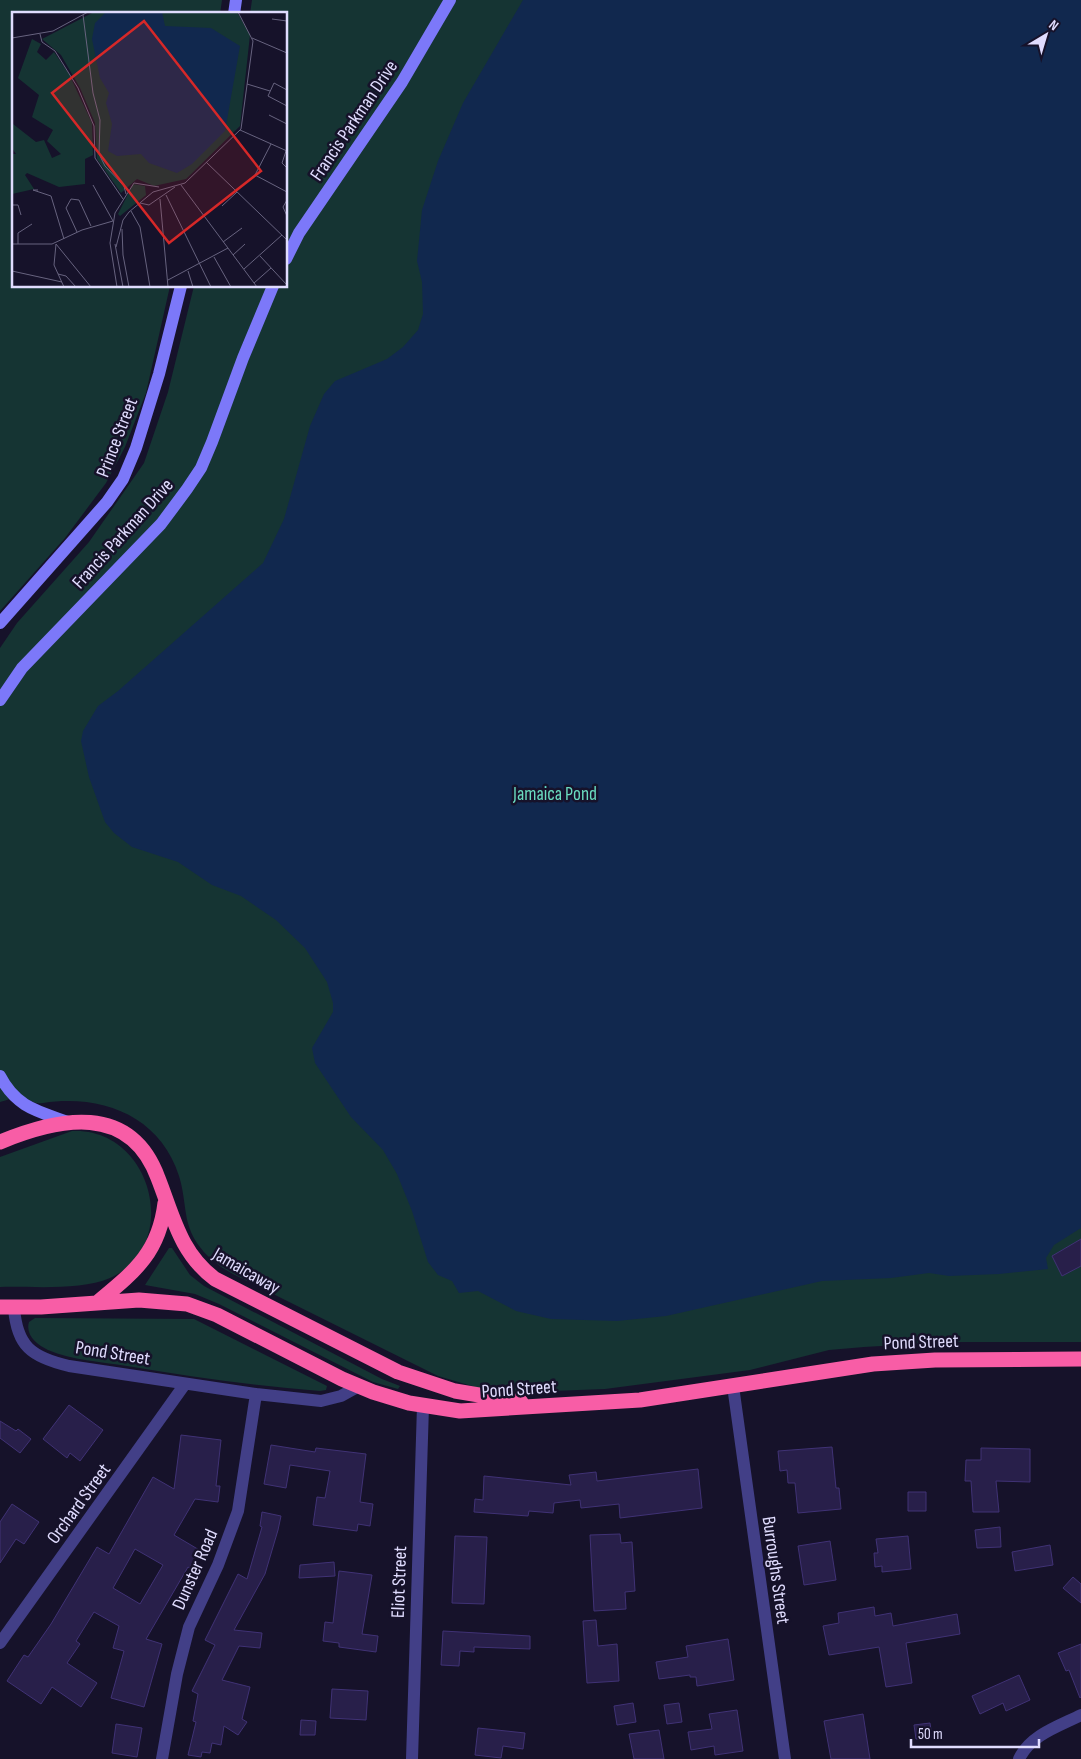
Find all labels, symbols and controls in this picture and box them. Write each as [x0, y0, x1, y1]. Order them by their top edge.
north arrow [1021, 10, 1071, 60]
inset map [12, 12, 288, 288]
text: N [1046, 16, 1062, 34]
street label: Francis Parkman Drive [305, 56, 403, 185]
street label: Prince Street [92, 394, 143, 481]
street label: Francis Parkman Drive [68, 474, 179, 594]
park label: Jamaica Pond [512, 783, 597, 806]
street label: Jamaicaway [208, 1242, 285, 1300]
street label: Pond Street [883, 1330, 959, 1355]
street label: Pond Street [74, 1336, 152, 1371]
street label: Pond Street [481, 1375, 558, 1404]
street label: Orchard Street [42, 1459, 116, 1549]
street label: Burroughs Street [757, 1515, 794, 1626]
street label: Dunster Road [167, 1526, 223, 1613]
street label: Eliot Street [387, 1545, 412, 1618]
scale bar [911, 1716, 1038, 1748]
text: 50 m [918, 1725, 943, 1744]

